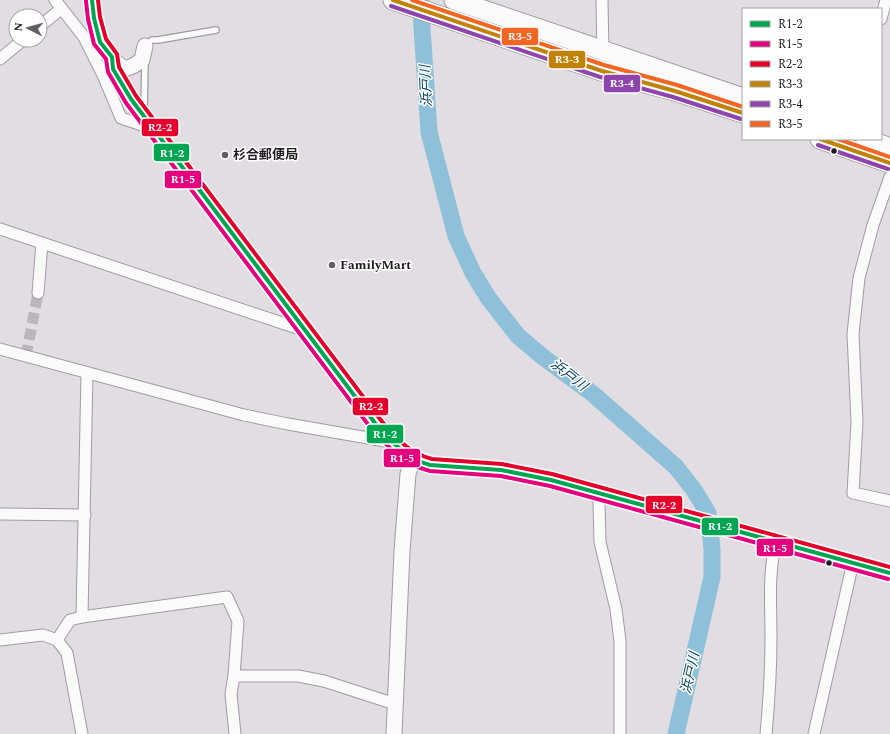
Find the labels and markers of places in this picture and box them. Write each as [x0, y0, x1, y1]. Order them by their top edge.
place label: 杉合郵便局 [233, 145, 298, 165]
unlabelled marker [829, 146, 839, 156]
marker: 杉合郵便局 [220, 150, 230, 160]
place label: FamilyMart [340, 255, 411, 275]
marker: FamilyMart [327, 260, 337, 270]
unlabelled marker [824, 558, 834, 568]

